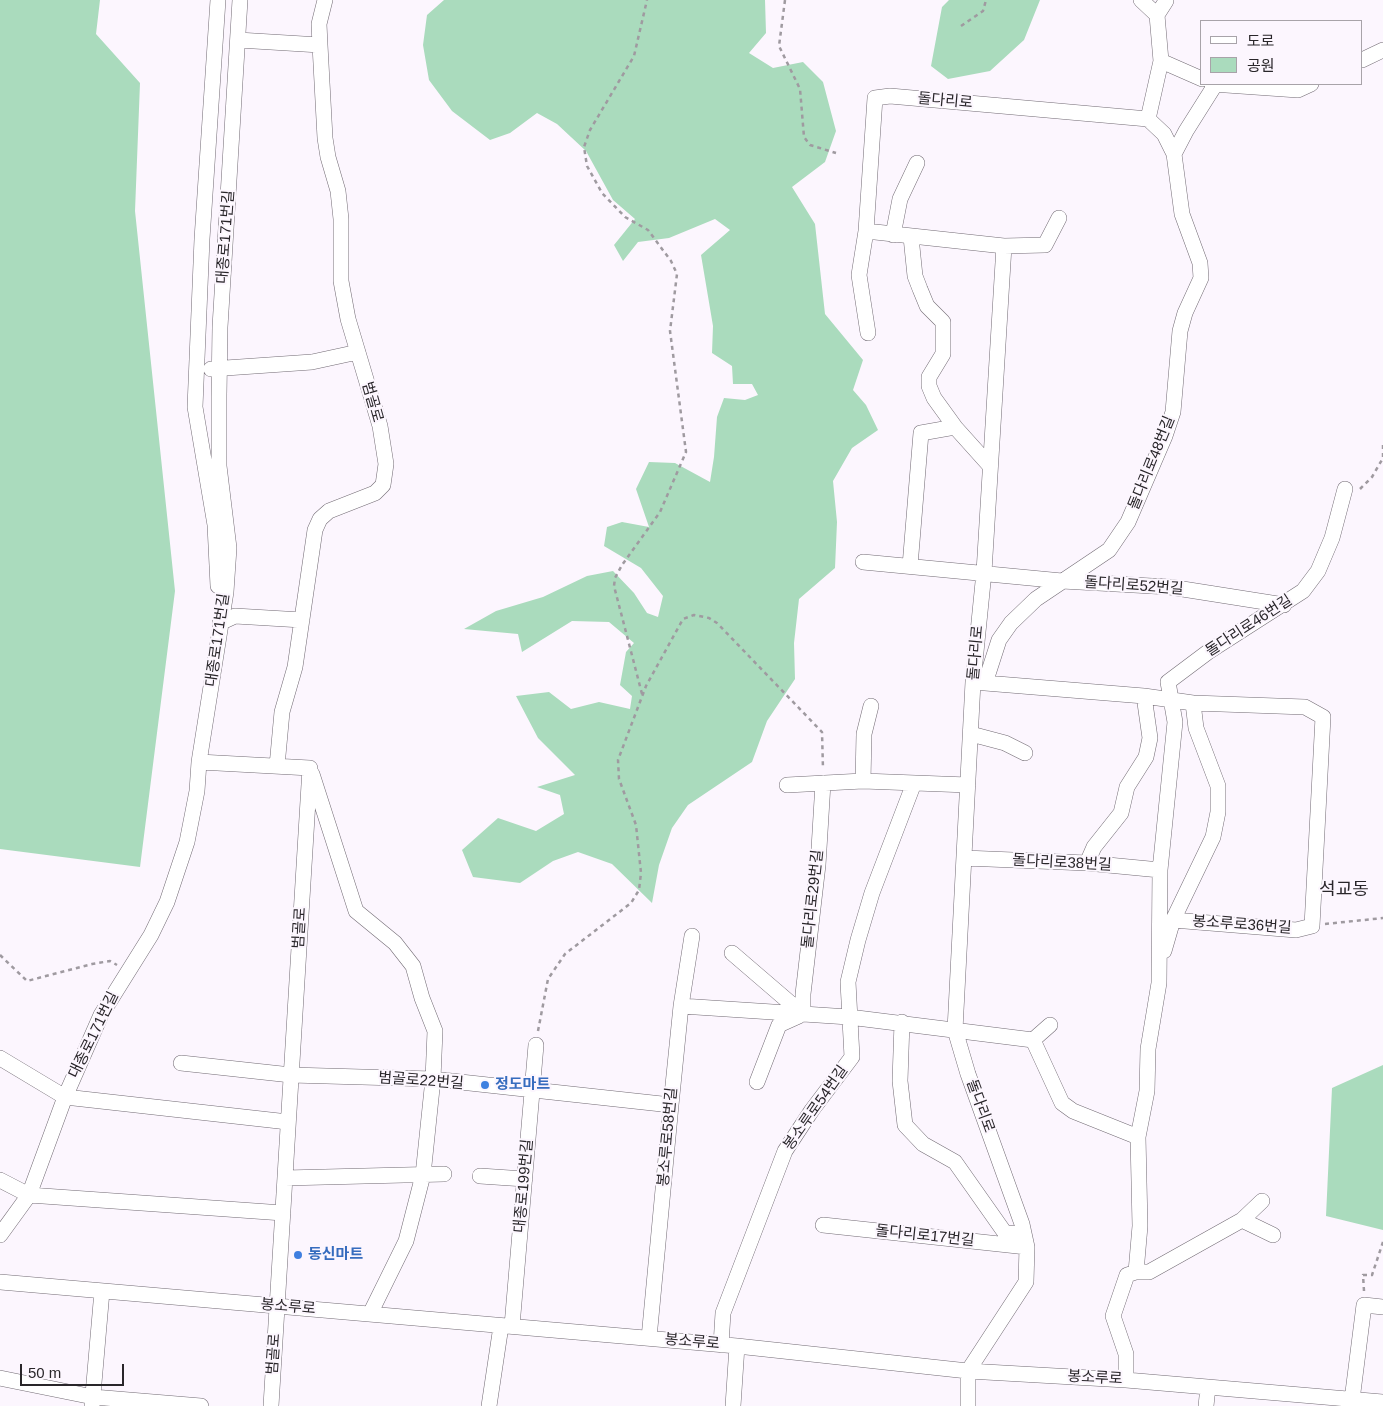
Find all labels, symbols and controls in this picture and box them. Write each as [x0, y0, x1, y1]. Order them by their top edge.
legend [1200, 20, 1363, 85]
text: 도로 [1247, 32, 1275, 49]
text: 공원 [1247, 57, 1275, 74]
street label: 돌다리로 [917, 90, 973, 112]
street label: 대종로171번길 [214, 189, 238, 285]
street label: 범골로 [358, 380, 386, 424]
street label: 돌다리로48번길 [1125, 414, 1179, 512]
street label: 돌다리로52번길 [1084, 574, 1184, 598]
street label: 돌다리로46번길 [1202, 591, 1296, 661]
street label: 대종로171번길 [203, 592, 233, 688]
street label: 돌다리로 [965, 625, 987, 681]
street label: 돌다리로29번길 [799, 849, 827, 949]
street label: 돌다리로38번길 [1012, 851, 1112, 875]
district label: 석교동 [1319, 879, 1369, 901]
street label: 범골로 [290, 907, 310, 949]
street label: 봉소루로36번길 [1192, 913, 1292, 937]
street label: 대종로171번길 [65, 989, 123, 1081]
street label: 봉소루로54번길 [780, 1062, 852, 1154]
street label: 범골로22번길 [378, 1069, 464, 1093]
place label: 정도마트 [495, 1076, 550, 1094]
street label: 돌다리로 [962, 1077, 998, 1135]
marker: 정도마트 [479, 1079, 491, 1091]
street label: 봉소루로58번길 [655, 1087, 681, 1187]
street label: 대종로199번길 [511, 1138, 537, 1234]
street label: 돌다리로17번길 [875, 1222, 975, 1250]
place label: 동신마트 [308, 1246, 363, 1264]
marker: 동신마트 [292, 1249, 304, 1261]
street label: 봉소루로 [260, 1296, 316, 1318]
street label: 봉소루로 [664, 1331, 720, 1353]
street label: 범골로 [264, 1333, 284, 1375]
scale bar [22, 1354, 126, 1386]
text: 50 m [28, 1364, 61, 1381]
street label: 봉소루로 [1067, 1368, 1123, 1388]

